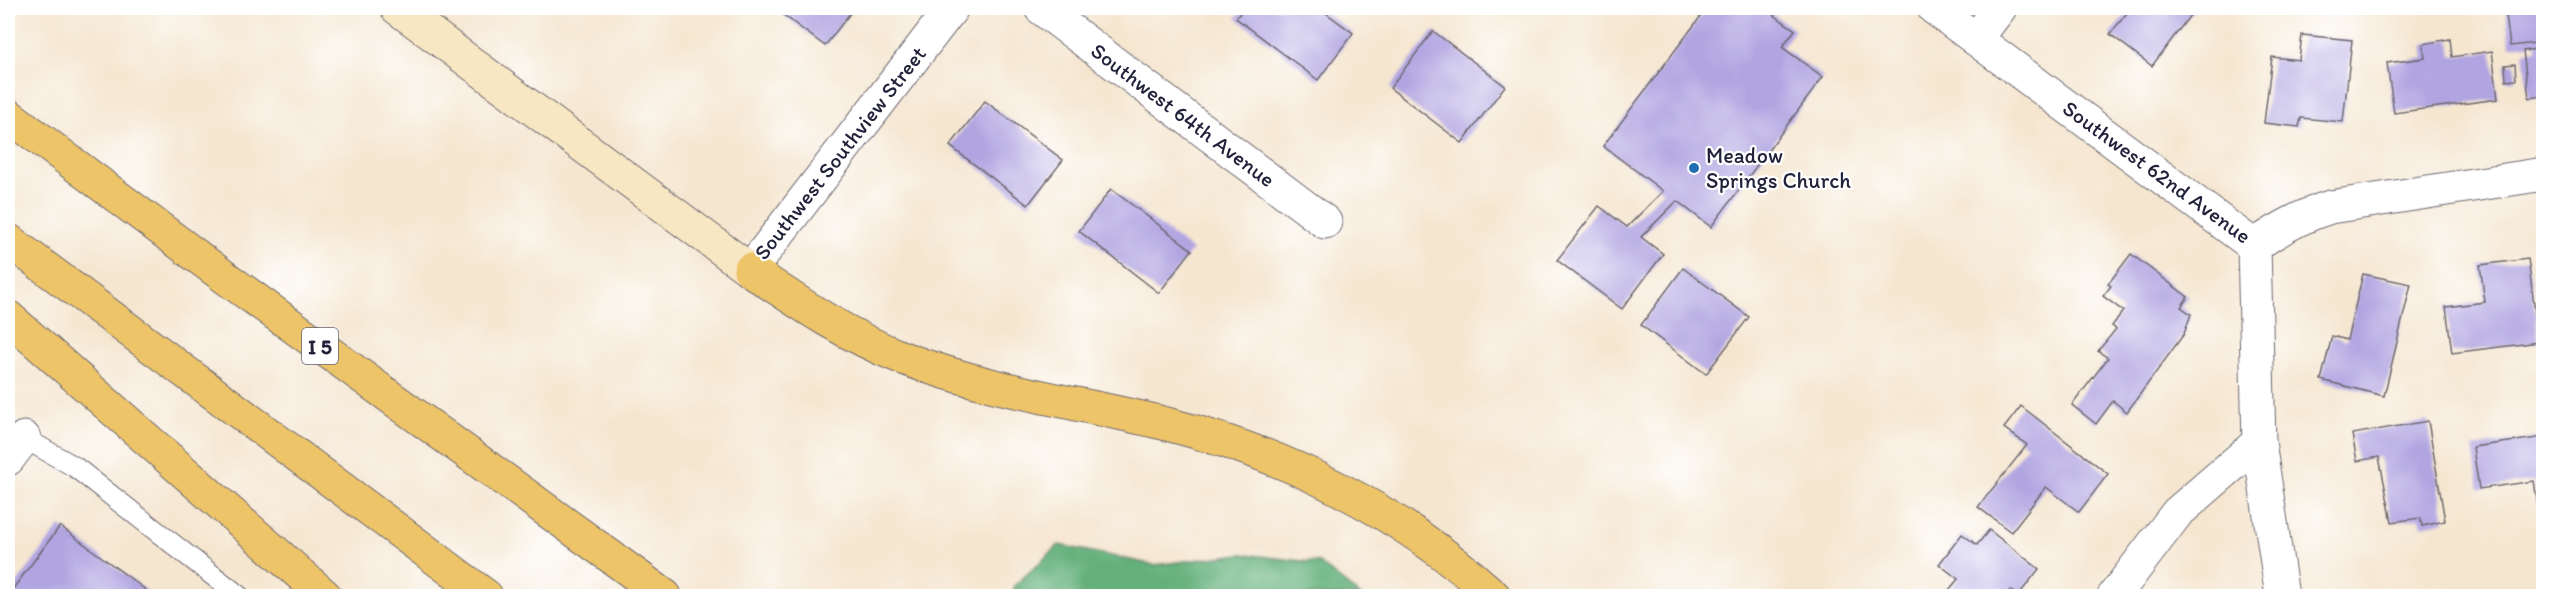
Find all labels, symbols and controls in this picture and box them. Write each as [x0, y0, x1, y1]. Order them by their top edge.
street label: Southwest 64th Avenue [1086, 37, 1280, 193]
street label: Southwest Southview Street [748, 41, 932, 265]
street label: Southwest 62nd Avenue [2058, 95, 2256, 249]
place label: Meadow Springs Church [1706, 142, 1851, 194]
marker: Meadow Springs Church [1687, 161, 1701, 175]
road number: I 5 [302, 328, 338, 364]

